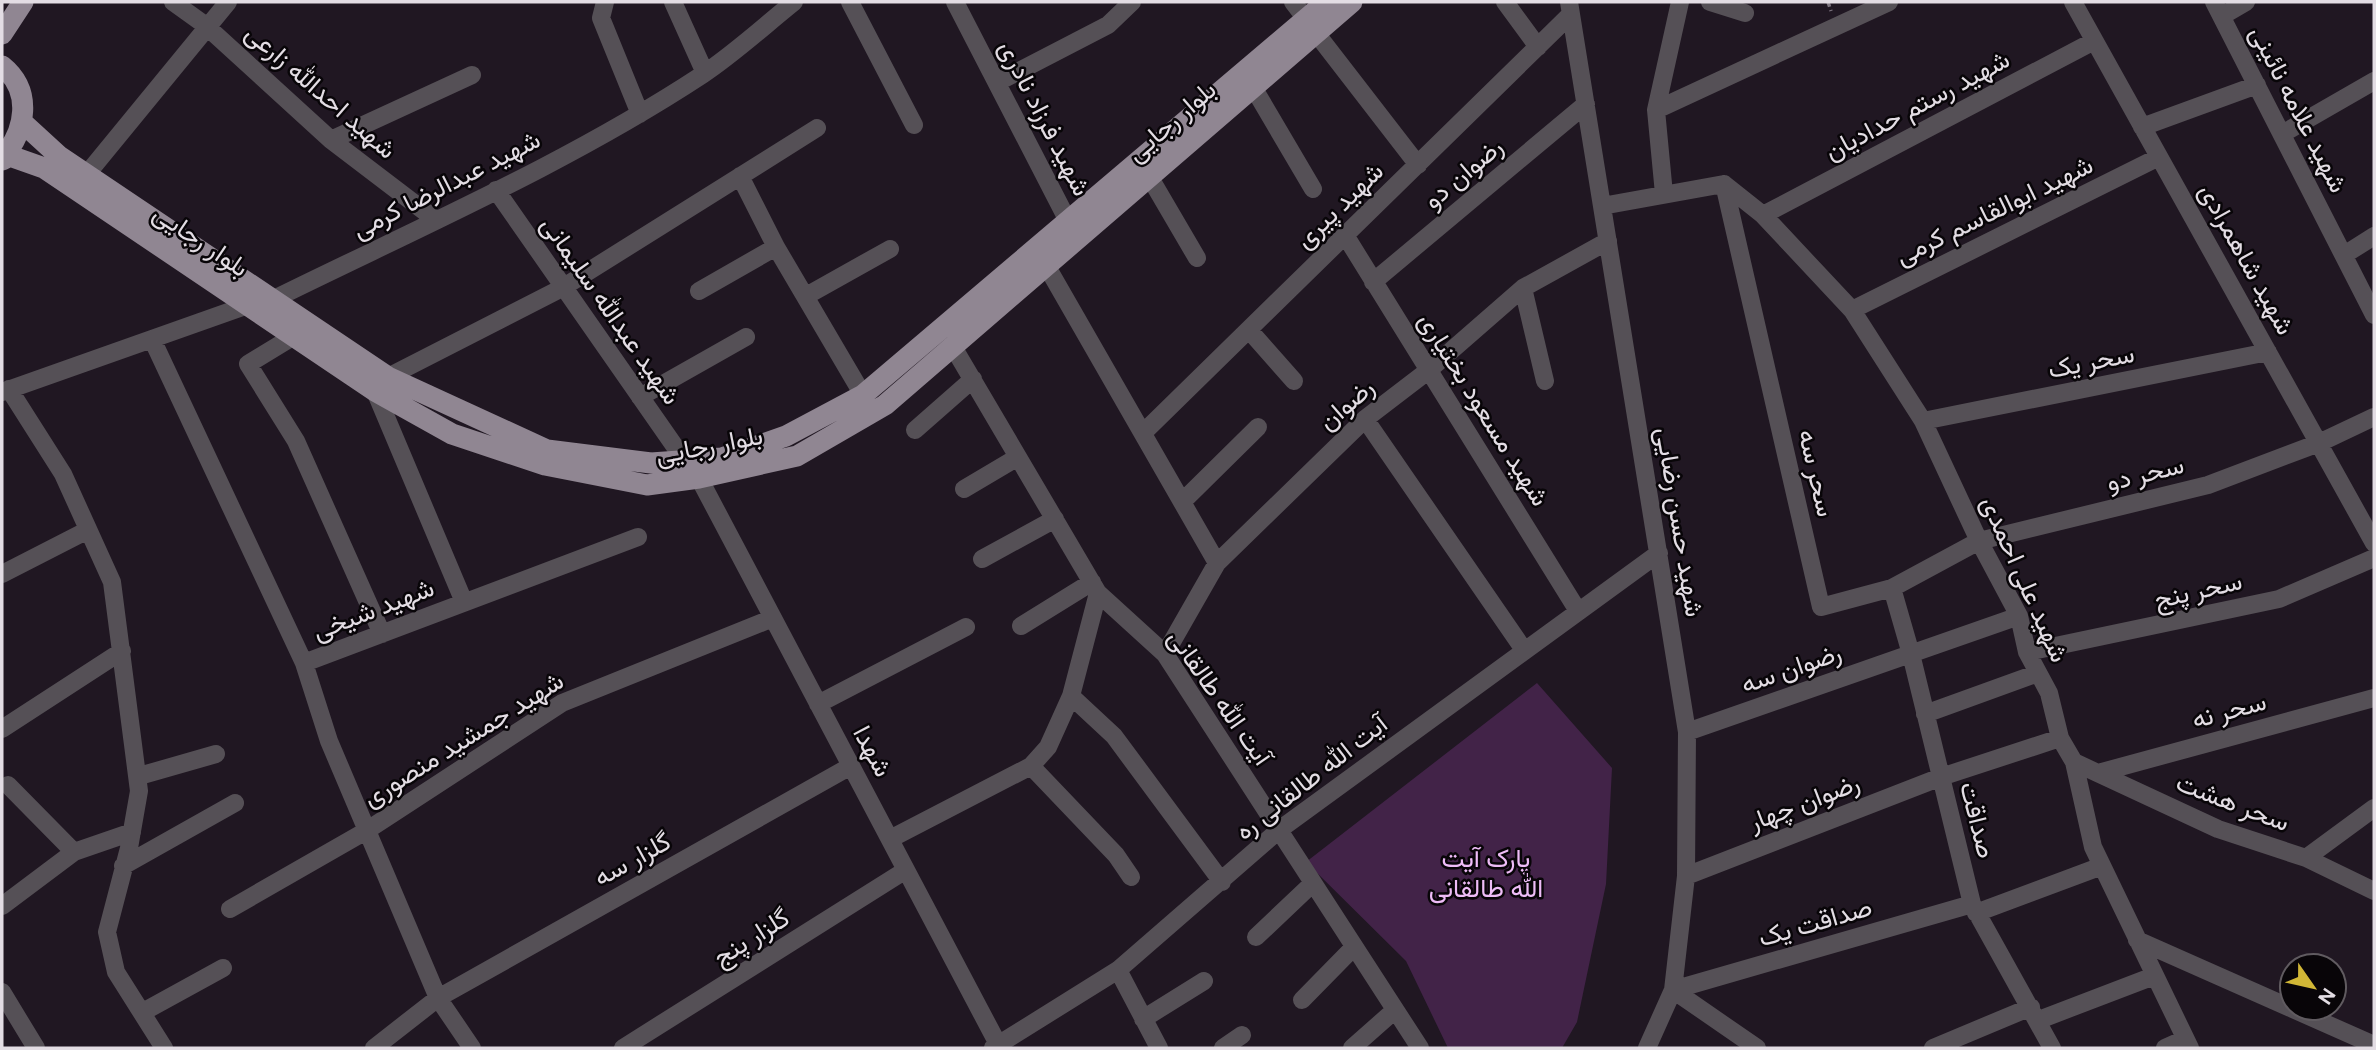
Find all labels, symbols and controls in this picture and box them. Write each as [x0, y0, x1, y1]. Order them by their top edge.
street label: شهید احدالله زارعی [239, 17, 403, 165]
street label: شهید علامه‌ نائینی [2243, 20, 2355, 198]
street label: شهید فرزاد نادری [992, 35, 1098, 201]
street label: شهید رستم حدادیان [1819, 43, 2015, 168]
street label: بلوار رجایی [1120, 73, 1222, 169]
street label: شهید عبدالرضا کرمی [347, 123, 545, 245]
street label: رضوان دو [1417, 130, 1509, 216]
street label: شهید ابوالقاسم کرمی [1890, 148, 2098, 273]
street label: شهید پیری [1288, 155, 1391, 256]
street label: شهید شاهمرادی [2192, 178, 2302, 340]
street label: بلوار رجایی [147, 196, 255, 284]
street label: شهید عبدالله سلیمانی [534, 210, 688, 410]
street label: شهید مسعود بختیاری [1411, 306, 1557, 512]
street label: سحر یک [2045, 337, 2137, 385]
street label: رضوان [1311, 371, 1381, 437]
street label: بلوار رجایی [653, 419, 765, 471]
street label: شهید حسن رضایی [1649, 425, 1711, 619]
street label: سحر سه [1791, 426, 1843, 520]
street label: سحر دو [2103, 448, 2187, 498]
street label: شهید علی احمدی [1974, 491, 2076, 667]
street label: سحر پنج [2151, 564, 2246, 618]
street label: شهید شیخی [308, 571, 438, 647]
street label: آیت الله طالقانی [1161, 623, 1280, 773]
street label: رضوان سه [1737, 636, 1845, 700]
street label: شهید جمشید منصوری [357, 664, 569, 814]
street label: سحر نه [2188, 685, 2270, 735]
street label: آیت الله طالقانی ره [1228, 706, 1395, 846]
street label: شهدا [846, 720, 900, 782]
street label: رضوان چهار [1743, 766, 1865, 840]
street label: سحر هشت [2172, 766, 2294, 838]
street label: صداقت [1953, 778, 2003, 862]
street label: گلزار سه [588, 825, 676, 893]
park label: پارک آیت الله طالقانی [1429, 842, 1543, 904]
street label: صداقت یک [1755, 891, 1875, 953]
street label: گلزار پنج [707, 901, 796, 975]
north arrow [2278, 952, 2348, 1022]
text: N [2313, 984, 2340, 1009]

